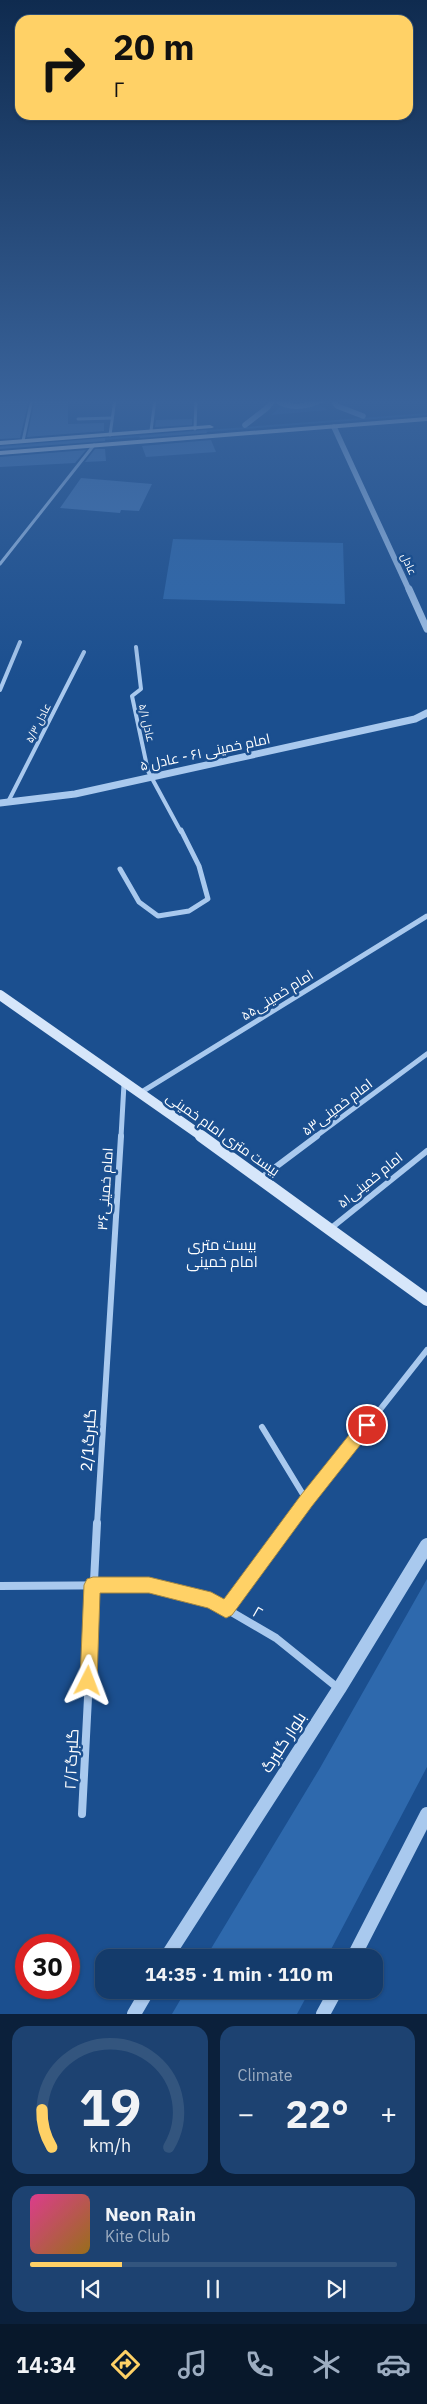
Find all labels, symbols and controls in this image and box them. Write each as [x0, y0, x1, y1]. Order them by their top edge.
text: 20 m [113, 24, 195, 70]
icon: right [30, 35, 95, 100]
text: ۲ [113, 74, 125, 103]
street label: عادل [398, 551, 420, 577]
street label: عادل ۵/۳ [22, 701, 54, 745]
street label: عادل ۵/۱ [136, 703, 158, 743]
street label: امام خمینی ۶۱ - عادل ۵ [138, 729, 272, 776]
street label: امام خمینی۵۵ [237, 966, 317, 1025]
street label: امام خمینی۵۳ [298, 1075, 377, 1140]
street label: بیست متری امام خمینی [162, 1088, 283, 1181]
street label: امام خمینی۳۶ [93, 1147, 118, 1231]
street label: امام خمینی۵۱ [334, 1148, 407, 1213]
district label: بیست متری امام خمینی [186, 1235, 258, 1272]
pin [346, 1404, 388, 1446]
street label: 2/1گلبرگ [76, 1408, 100, 1472]
icon: arrive [353, 1411, 381, 1439]
street label: ۲ [249, 1601, 267, 1623]
position arrow [61, 1654, 113, 1706]
street label: بلوار گلبرگ [256, 1708, 310, 1776]
street label: گلبرگ۲/۲ [59, 1728, 83, 1790]
speed limit sign: 30 [15, 1934, 80, 1999]
text: 14:35 · 1 min · 110 m [145, 1962, 333, 1986]
text: Climate [238, 2065, 293, 2085]
text: 19 [79, 2073, 141, 2140]
text: 22° [286, 2089, 349, 2138]
text: − [238, 2095, 254, 2132]
text: + [380, 2095, 397, 2132]
text: km/h [89, 2134, 131, 2157]
text: Neon Rain [105, 2202, 196, 2226]
text: Kite Club [105, 2226, 170, 2246]
icon: previous [77, 2275, 105, 2303]
icon: pause [199, 2275, 227, 2303]
icon: next [322, 2275, 350, 2303]
icon: directions [108, 2347, 143, 2382]
icon: music [175, 2347, 210, 2382]
icon: phone [242, 2347, 277, 2382]
icon: climate [309, 2347, 344, 2382]
icon: car [376, 2347, 411, 2382]
text: 14:34 [16, 2350, 76, 2379]

